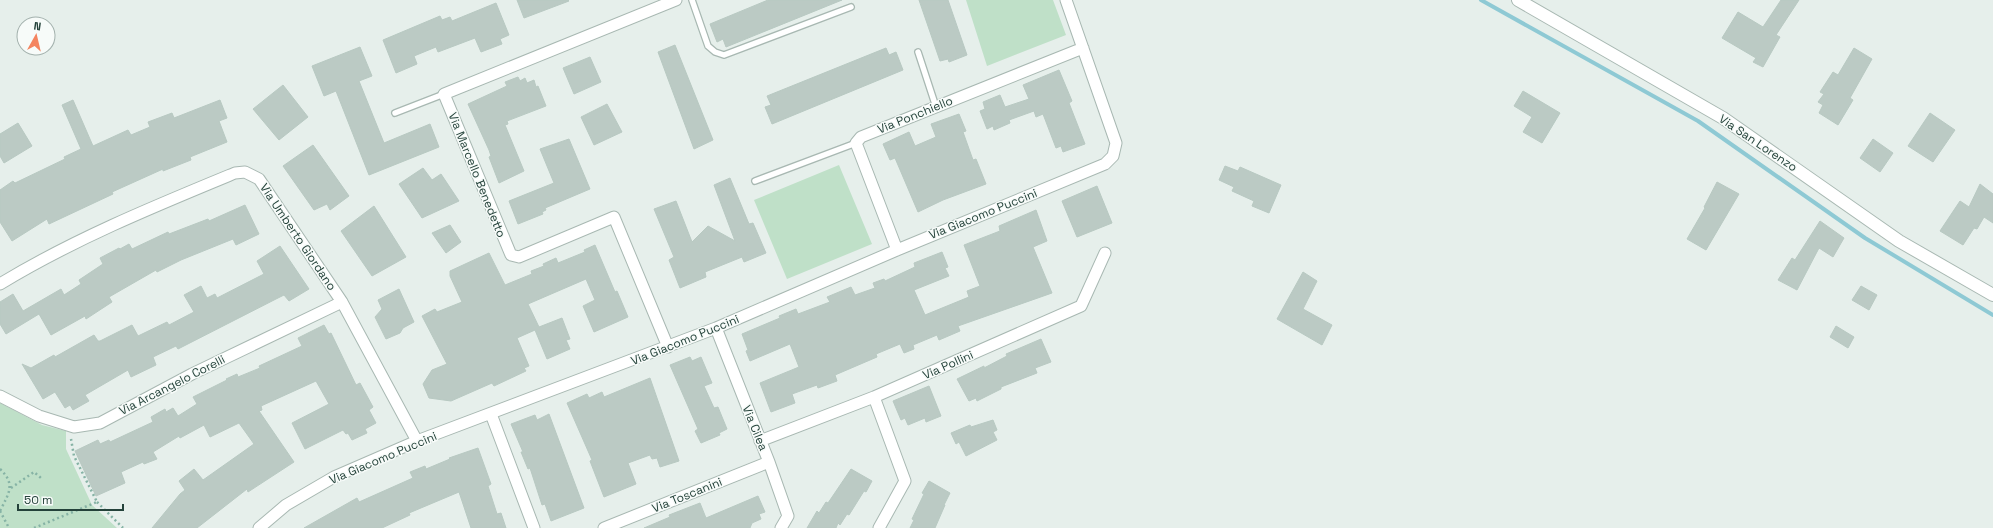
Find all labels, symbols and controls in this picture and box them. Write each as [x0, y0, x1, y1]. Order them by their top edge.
north arrow [16, 16, 56, 56]
text: N [33, 19, 42, 34]
street label: Via Ponchiello [875, 93, 955, 137]
street label: Via Marcello Benedetto [445, 110, 509, 240]
street label: Via San Lorenzo [1716, 111, 1800, 175]
street label: Via Umberto Giordano [256, 180, 340, 294]
street label: Via Giacomo Puccini [926, 185, 1040, 243]
street label: Via Giacomo Puccini [628, 311, 742, 369]
street label: Via Pollini [920, 347, 976, 383]
street label: Via Arcangelo Corelli [116, 351, 228, 419]
street label: Via Cilea [739, 403, 771, 453]
street label: Via Giacomo Puccini [327, 428, 439, 488]
street label: Via Toscanini [650, 474, 724, 516]
scale bar [18, 486, 123, 512]
text: 50 m [24, 492, 52, 508]

